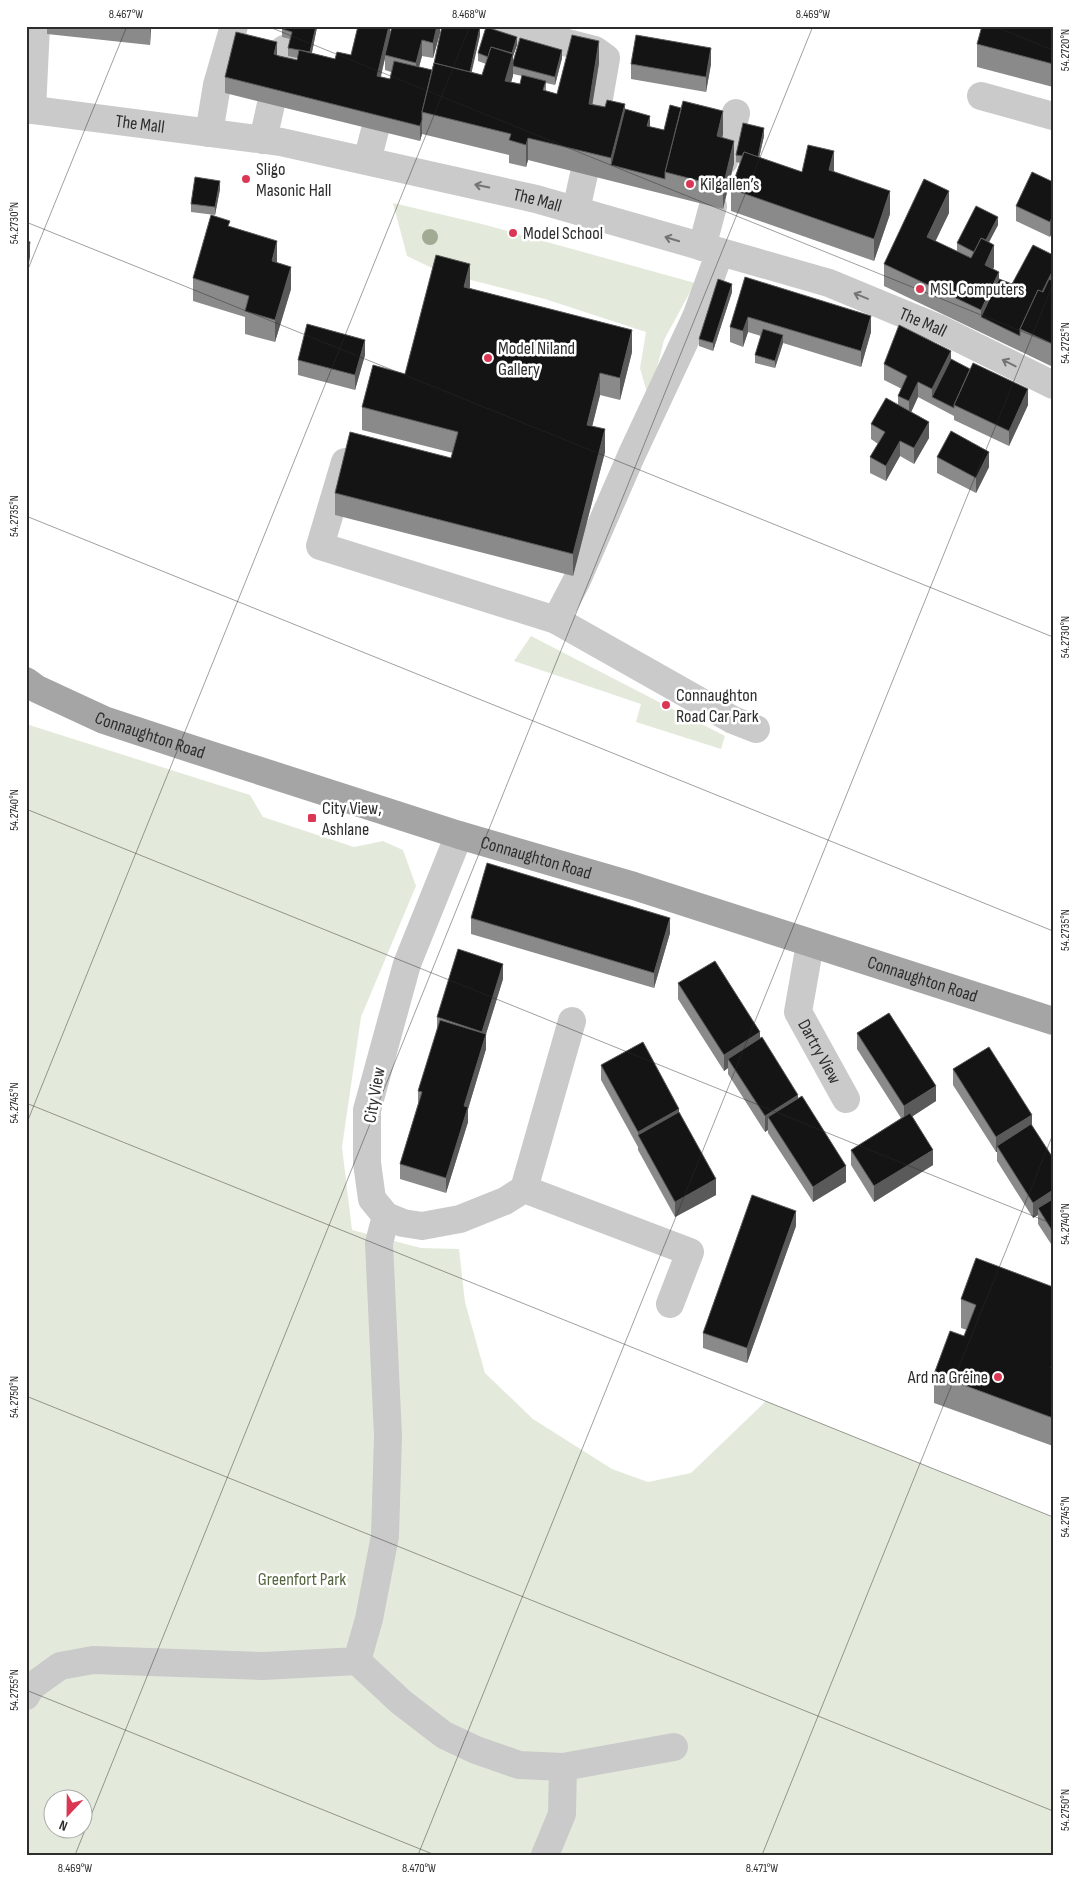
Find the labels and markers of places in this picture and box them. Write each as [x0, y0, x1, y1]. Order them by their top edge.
place label: Sligo Masonic Hall [256, 159, 331, 201]
marker: Sligo Masonic Hall [240, 173, 252, 185]
place label: Kilgallen’s [700, 174, 759, 195]
marker: Kilgallen’s [684, 178, 696, 190]
place label: Model School [523, 223, 603, 244]
marker: Model School [507, 227, 519, 239]
place label: MSL Computers [930, 279, 1024, 300]
marker: MSL Computers [914, 283, 926, 295]
place label: Model Niland Gallery [498, 338, 575, 380]
marker: Model Niland Gallery [482, 352, 494, 364]
place label: Connaughton Road Car Park [676, 685, 759, 727]
marker: Connaughton Road Car Park [660, 699, 672, 711]
place label: City View, Ashlane [321, 798, 382, 840]
marker: City View, Ashlane [306, 812, 318, 824]
place label: Ard na Gréine [907, 1367, 988, 1388]
marker: Ard na Gréine [992, 1371, 1004, 1383]

